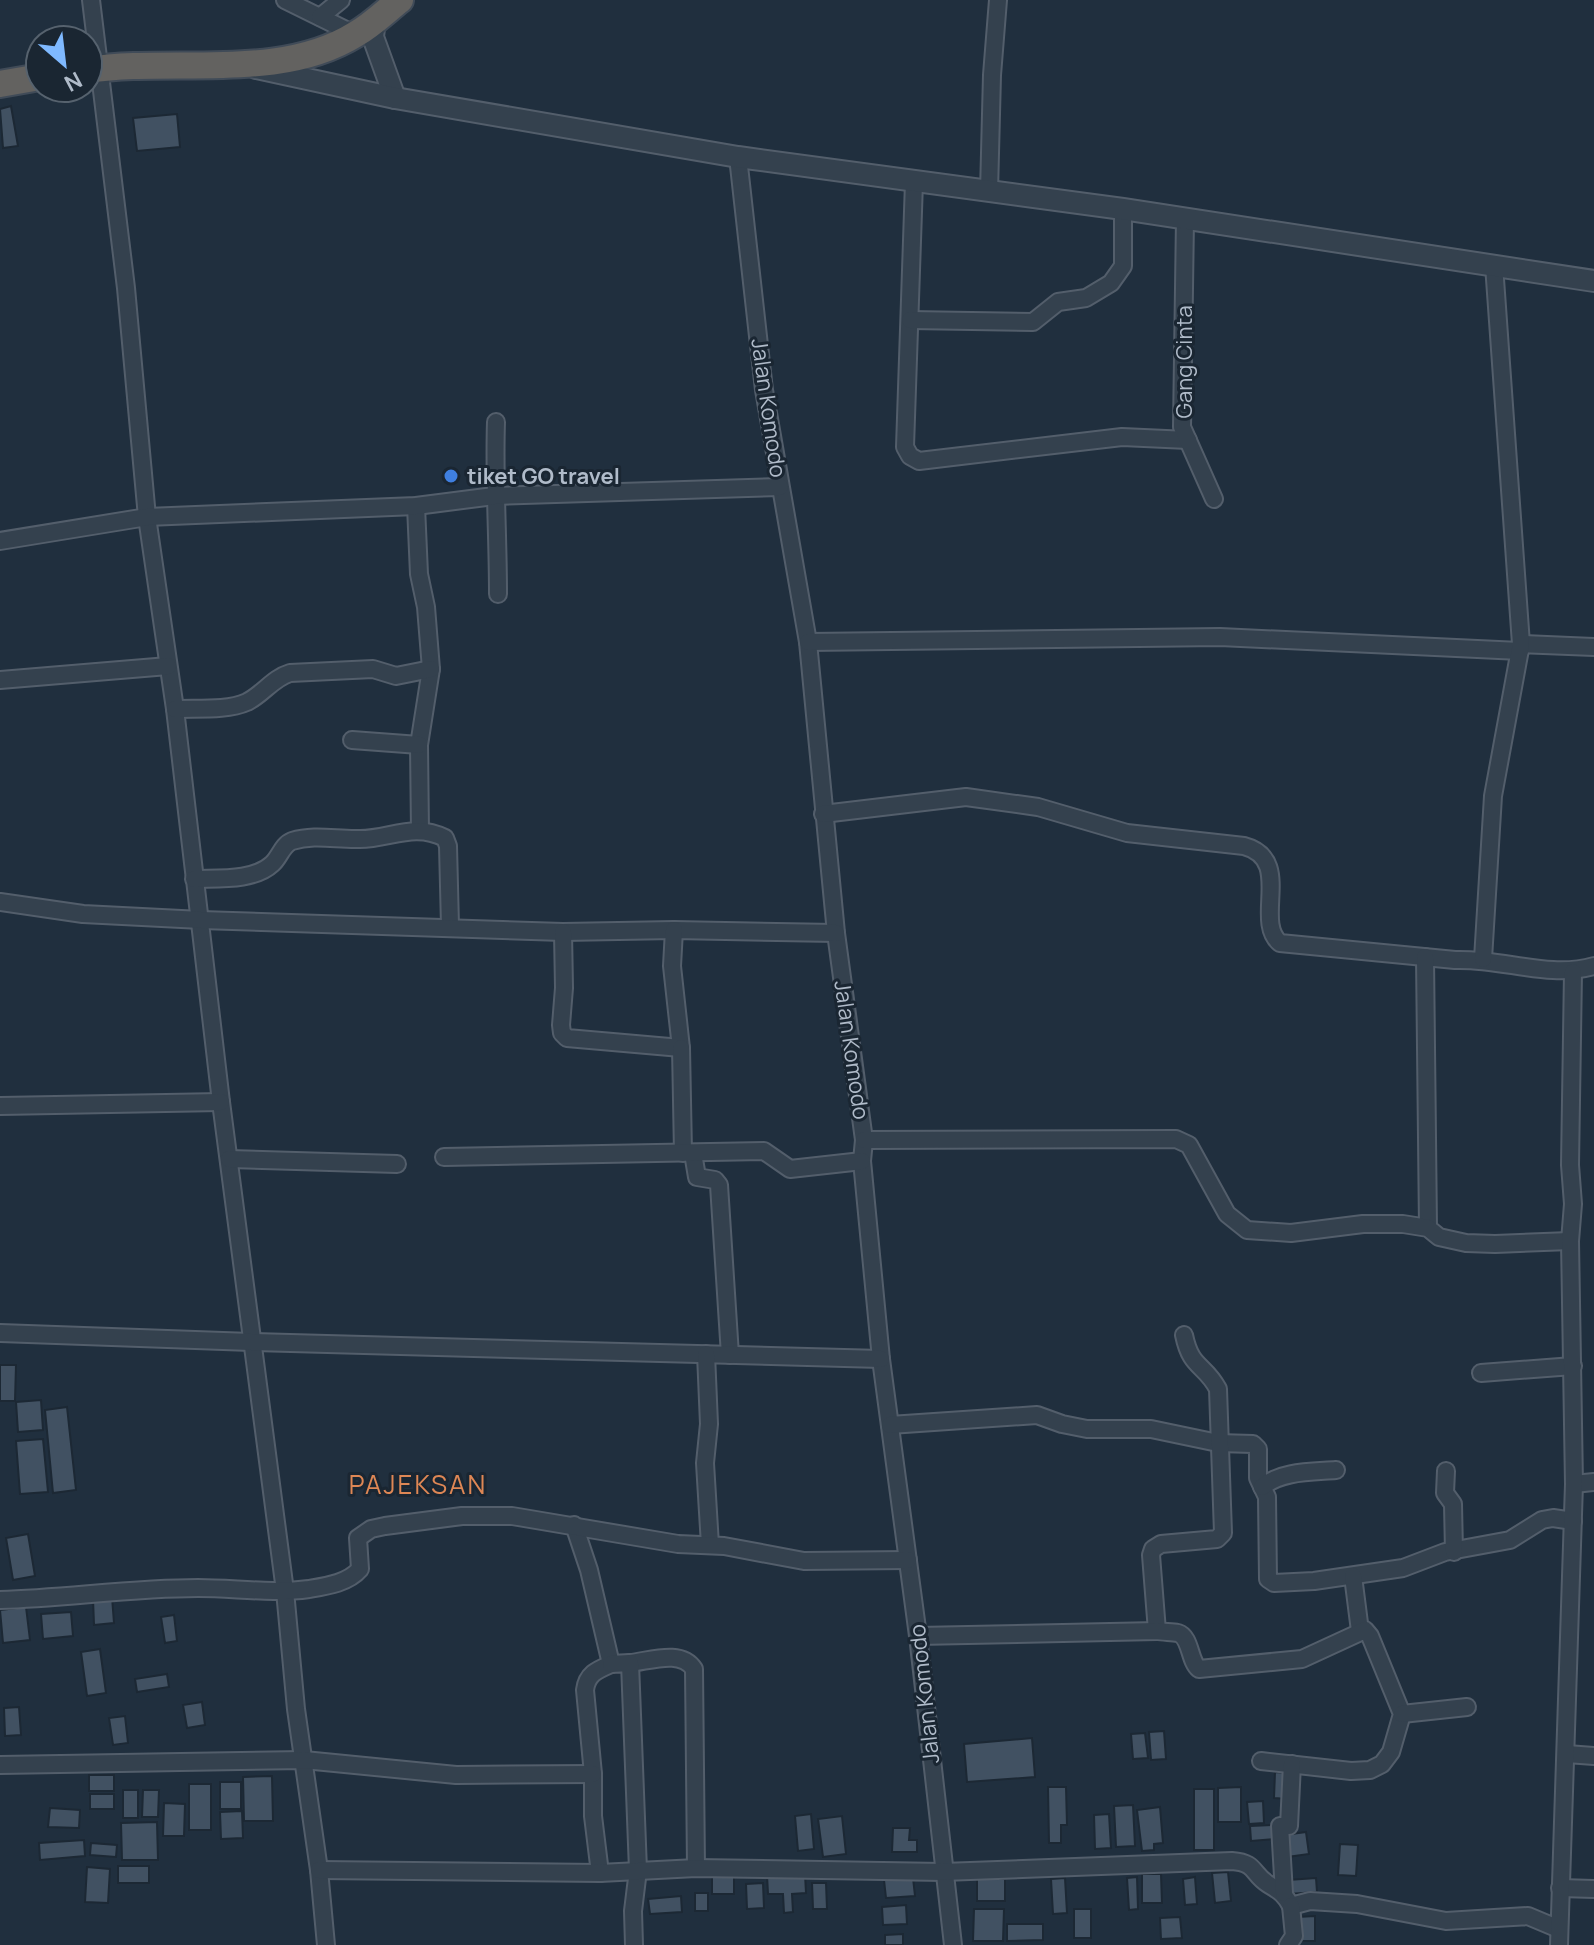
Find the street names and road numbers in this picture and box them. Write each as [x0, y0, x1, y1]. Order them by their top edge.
street label: Gang Cinta [1169, 305, 1199, 419]
street label: Jalan Komodo [744, 337, 794, 479]
street label: Jalan Komodo [827, 979, 877, 1121]
street label: Jalan Komodo [902, 1623, 946, 1765]

